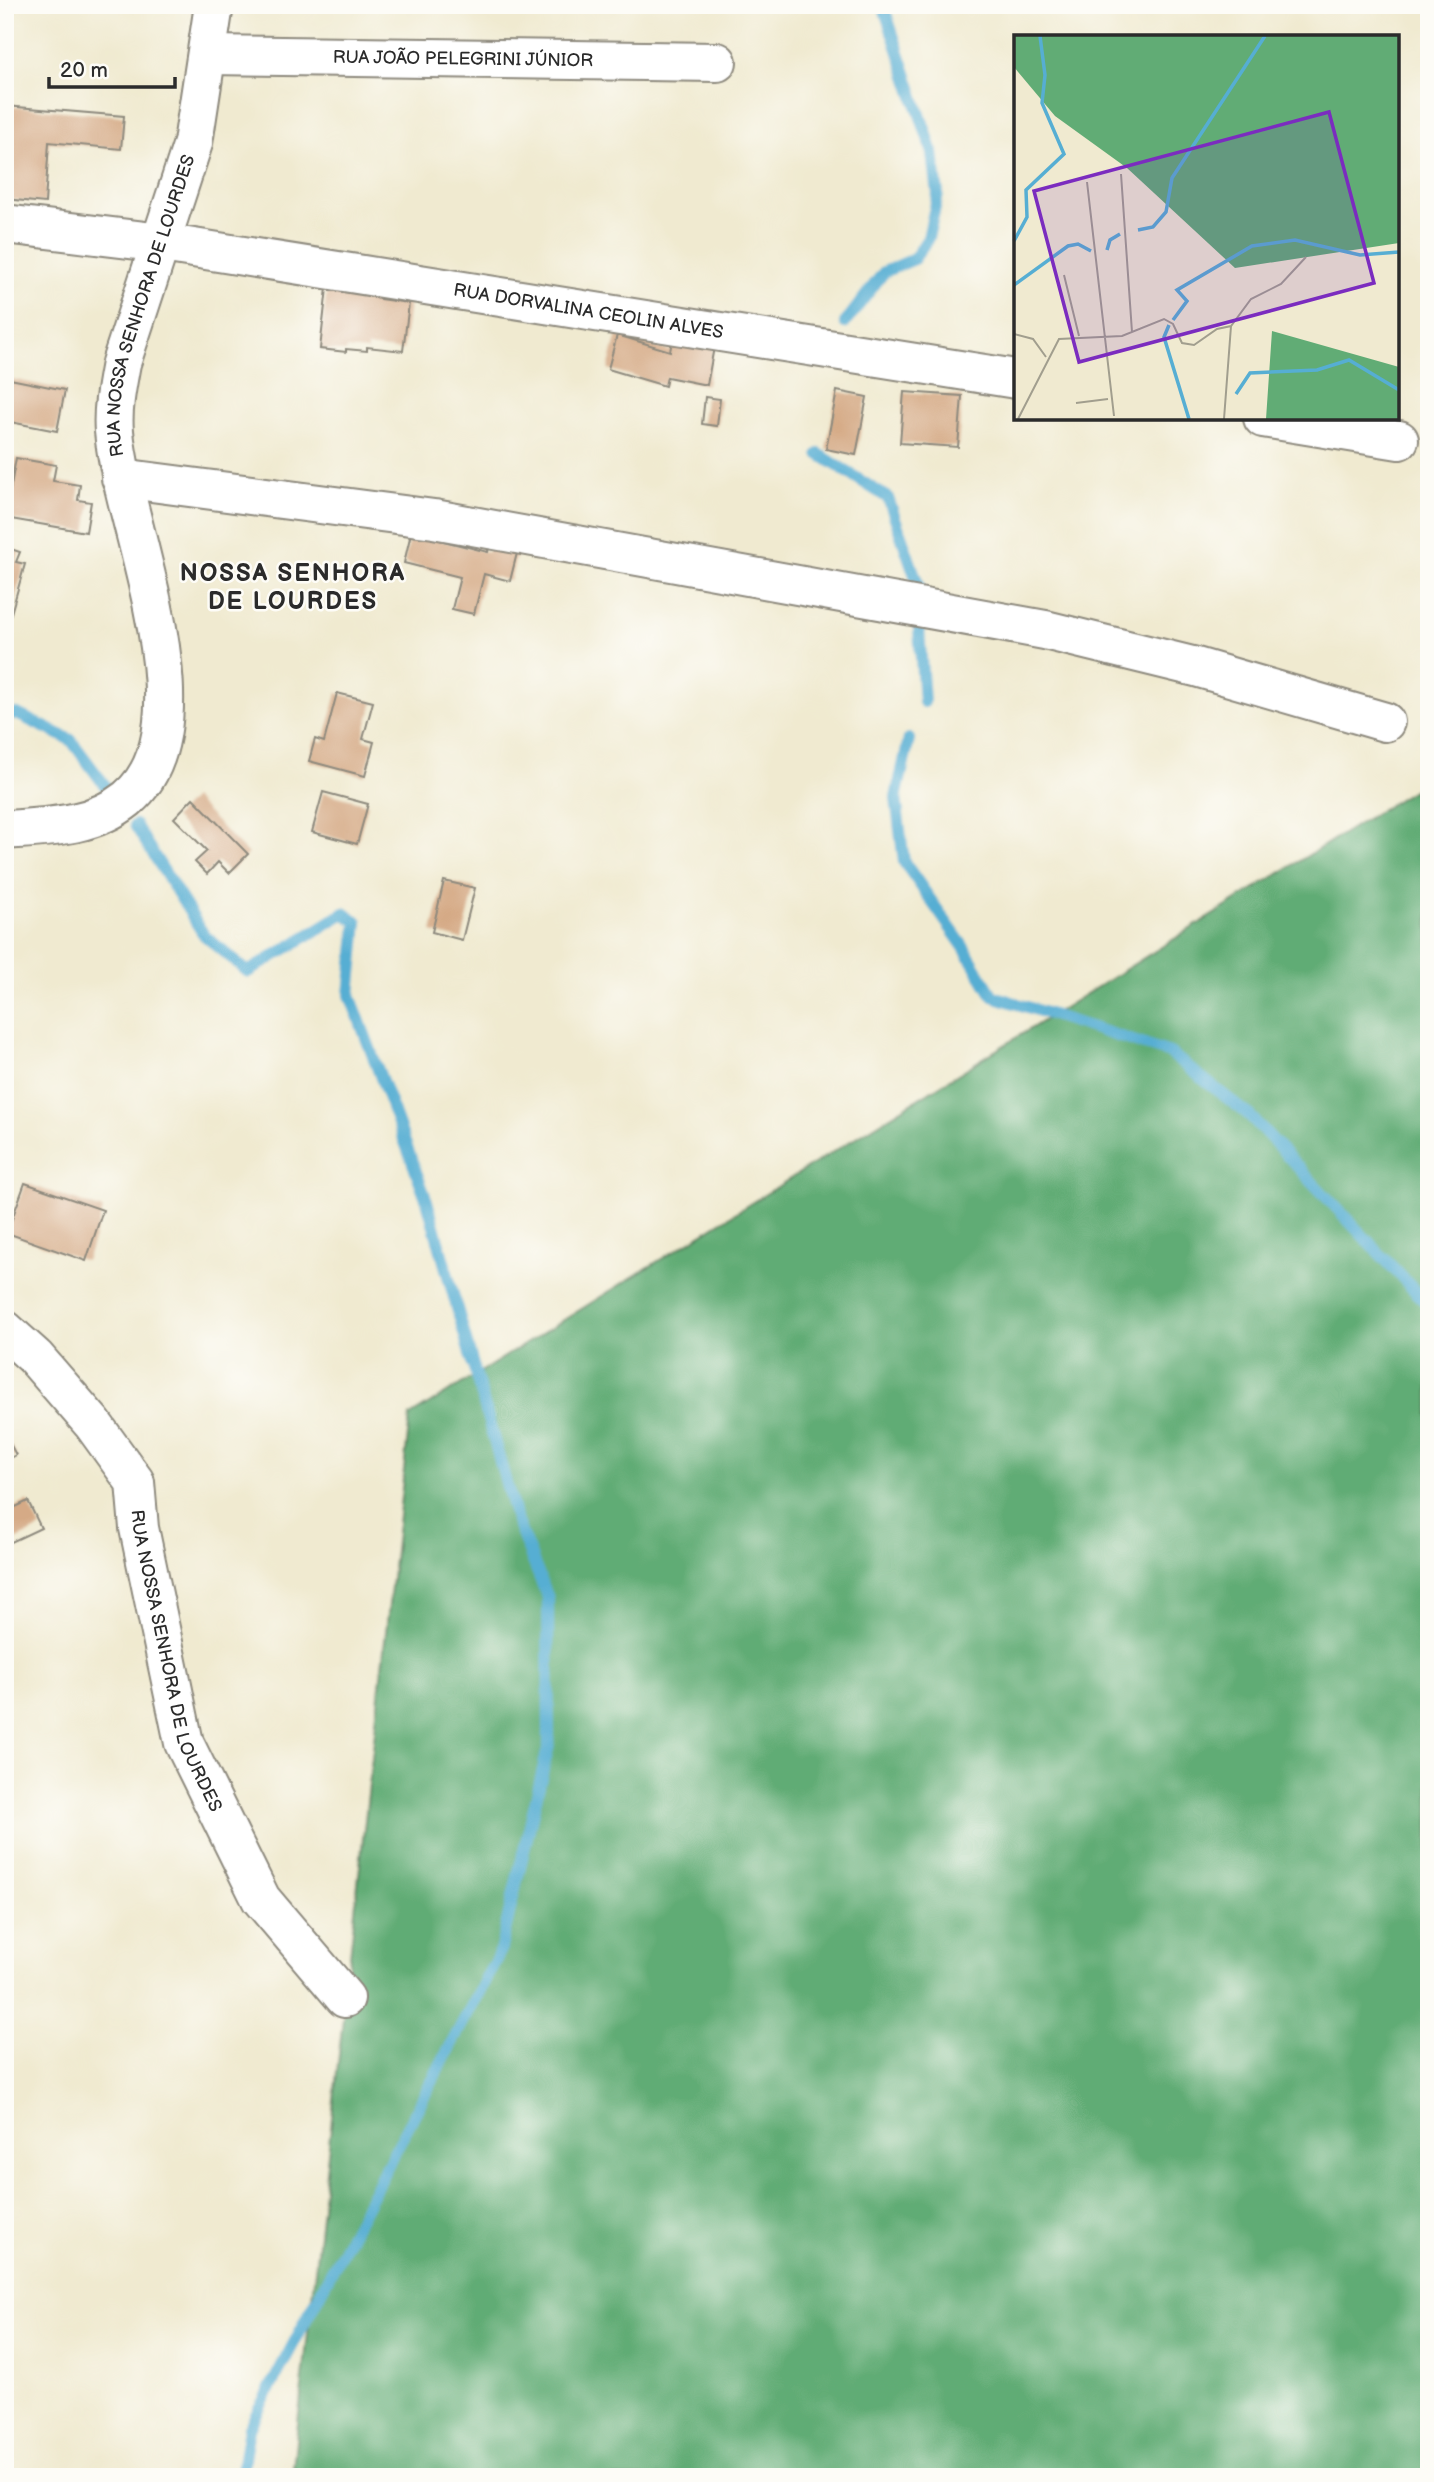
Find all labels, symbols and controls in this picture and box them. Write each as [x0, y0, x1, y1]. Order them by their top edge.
inset map [1014, 35, 1399, 420]
scale bar [49, 46, 175, 90]
street label: RUA JOÃO PELEGRINI JÚNIOR [333, 46, 593, 71]
text: 20 m [60, 58, 108, 83]
street label: RUA NOSSA SENHORA DE LOURDES [103, 152, 199, 459]
street label: RUA DORVALINA CEOLIN ALVES [452, 279, 725, 343]
district label: NOSSA SENHORA DE LOURDES [180, 559, 406, 616]
street label: RUA NOSSA SENHORA DE LOURDES [127, 1509, 227, 1815]

